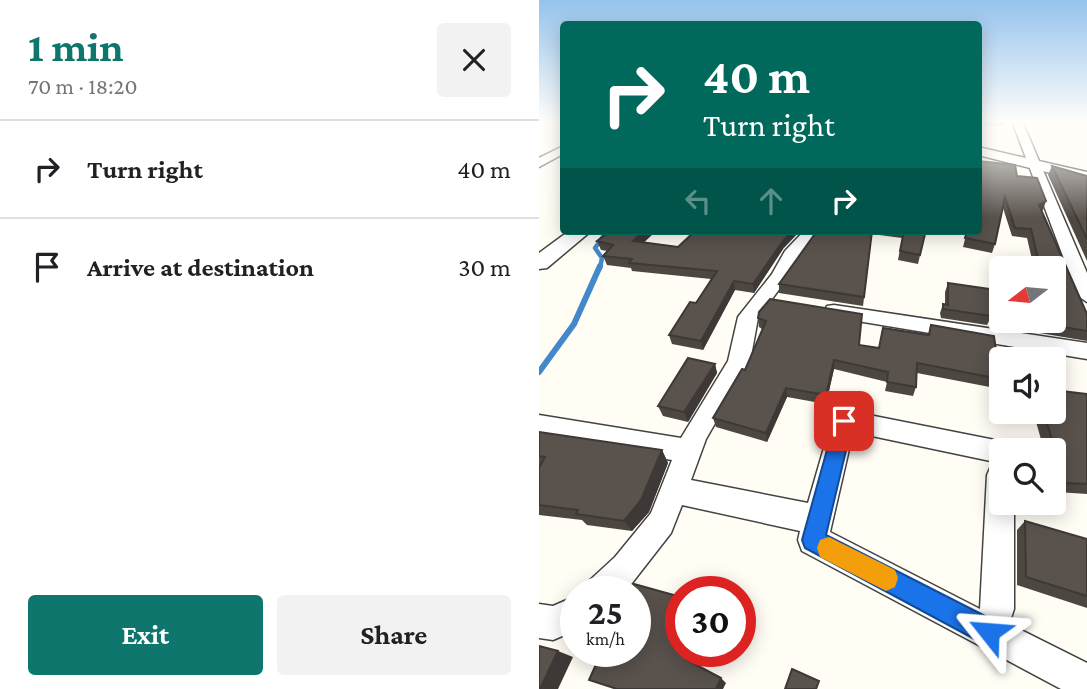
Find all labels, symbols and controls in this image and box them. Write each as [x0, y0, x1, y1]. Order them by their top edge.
text: 1 min [28, 23, 124, 70]
button: close [437, 23, 511, 97]
icon: right [588, 49, 679, 140]
text: 40 m [703, 49, 810, 104]
text: 70 m · 18:20 [28, 73, 137, 99]
text: Turn right [703, 107, 835, 143]
icon: right [28, 150, 66, 188]
text: Turn right [87, 155, 203, 184]
text: 40 m [457, 155, 511, 184]
icon: left [679, 182, 717, 220]
icon: ahead [752, 182, 790, 220]
icon: right [825, 182, 863, 220]
icon: arrive [28, 248, 66, 286]
text: Arrive at destination [87, 253, 314, 282]
text: 30 m [458, 253, 511, 282]
north arrow [989, 256, 1066, 332]
map controls [989, 256, 1066, 515]
button: sound [989, 347, 1066, 424]
pin [814, 391, 874, 451]
icon: arrive [825, 402, 863, 440]
button: search [989, 438, 1066, 515]
speed limit sign: 30 [665, 576, 756, 667]
text: 25 [588, 593, 623, 632]
button: Exit [28, 595, 263, 675]
button: Share [277, 595, 511, 675]
position arrow [952, 595, 1026, 669]
text: km/h [586, 629, 625, 649]

